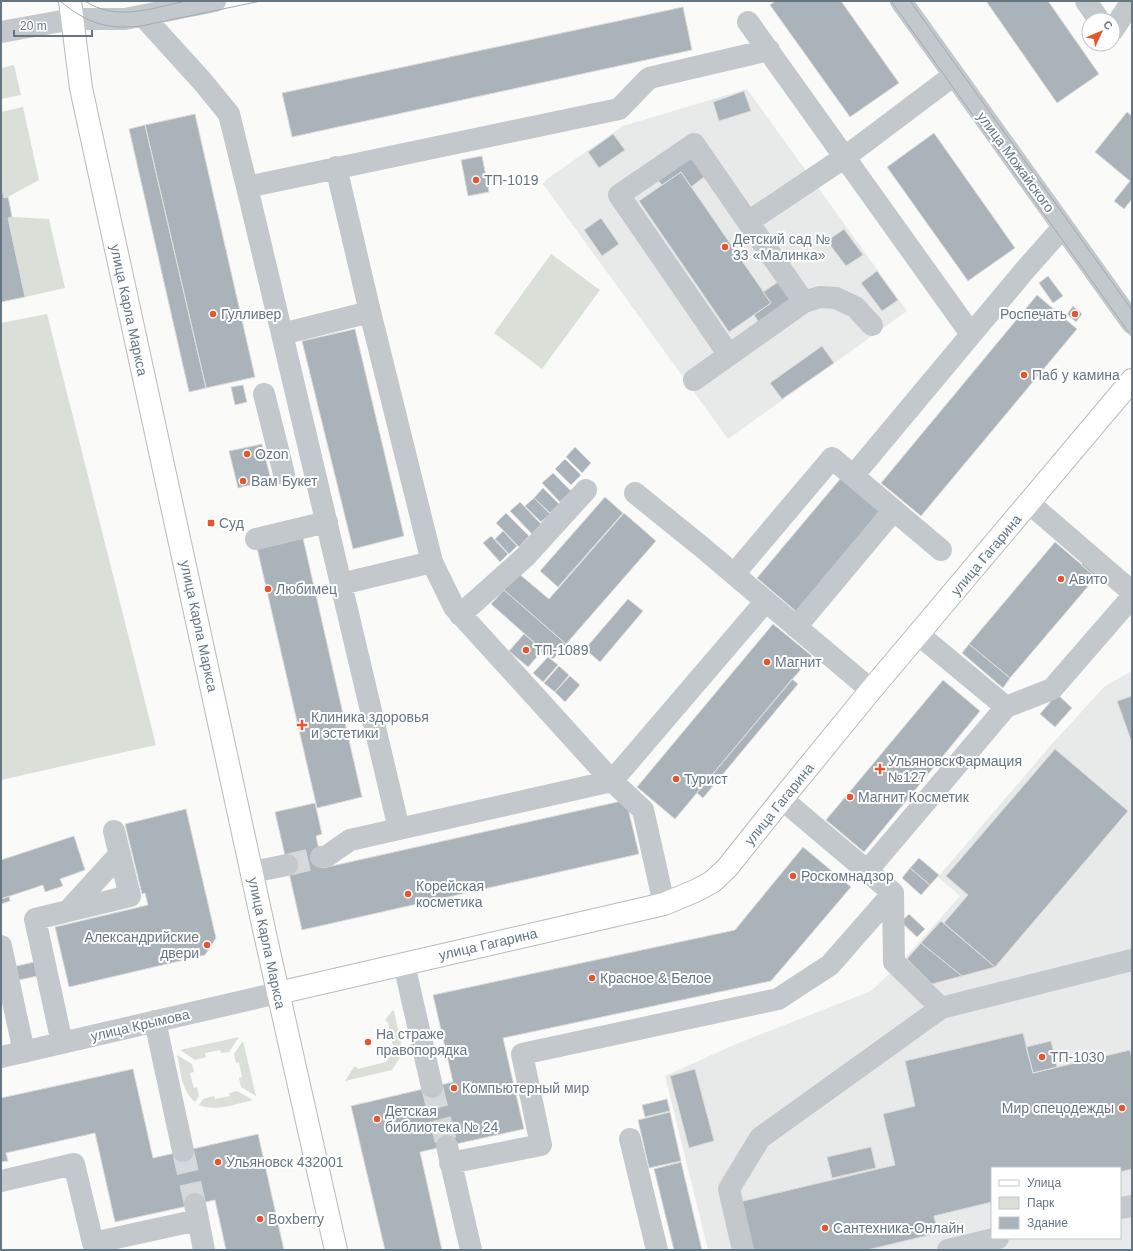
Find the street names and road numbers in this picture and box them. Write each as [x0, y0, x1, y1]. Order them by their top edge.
street label: улица Можайского [974, 109, 1058, 216]
street label: улица Карла Маркса [107, 243, 151, 377]
street label: улица Гагарина [948, 511, 1025, 599]
street label: улица Карла Маркса [177, 559, 221, 693]
street label: улица Гагарина [741, 760, 817, 848]
street label: улица Карла Маркса [245, 876, 289, 1010]
street label: улица Гагарина [437, 925, 539, 963]
street label: улица Крымова [89, 1006, 191, 1044]

